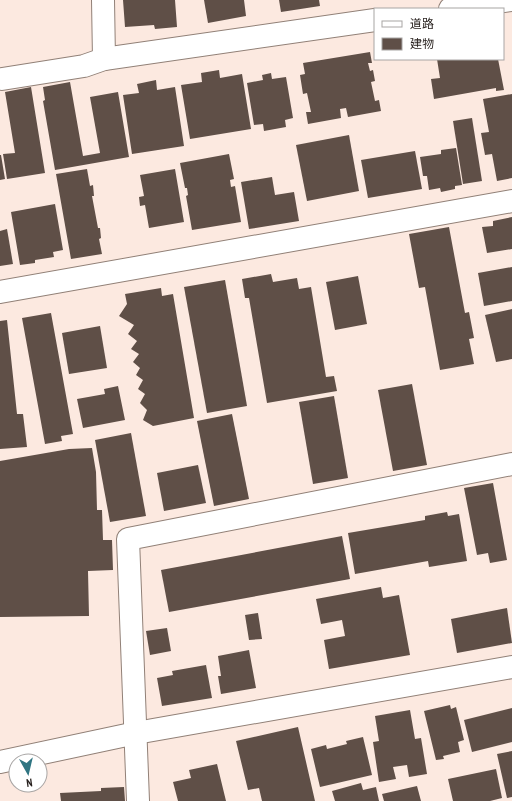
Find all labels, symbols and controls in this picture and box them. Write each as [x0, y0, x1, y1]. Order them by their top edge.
legend [374, 8, 504, 60]
text: 道路 [410, 16, 434, 31]
text: 建物 [410, 36, 434, 51]
north arrow [8, 753, 48, 793]
text: N [25, 776, 33, 790]

